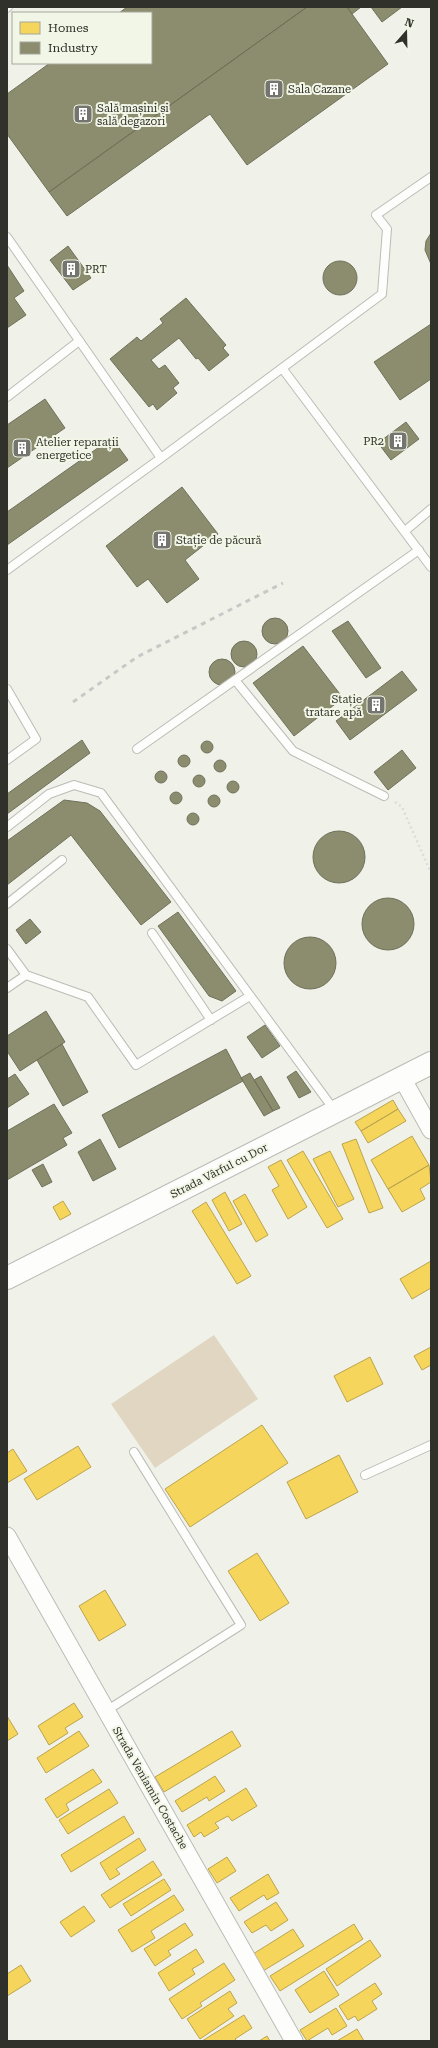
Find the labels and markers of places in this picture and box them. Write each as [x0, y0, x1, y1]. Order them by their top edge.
building icon: Sala Cazane [263, 78, 285, 100]
place label: Sala Cazane [288, 83, 351, 96]
place label: Sală mașini și sală degazori [97, 102, 169, 128]
building icon: Sală mașini și sală degazori [72, 103, 94, 125]
building icon: PRT [60, 258, 82, 280]
place label: PRT [85, 263, 107, 276]
building icon: PR2 [387, 430, 409, 452]
place label: PR2 [363, 435, 384, 448]
place label: Atelier reparații energetice [36, 436, 119, 462]
building icon: Atelier reparații energetice [11, 437, 33, 459]
building icon: Stație de păcură [151, 529, 173, 551]
place label: Stație de păcură [176, 534, 261, 548]
place label: Stație tratare apă [305, 693, 362, 719]
building icon: Stație tratare apă [365, 694, 387, 716]

